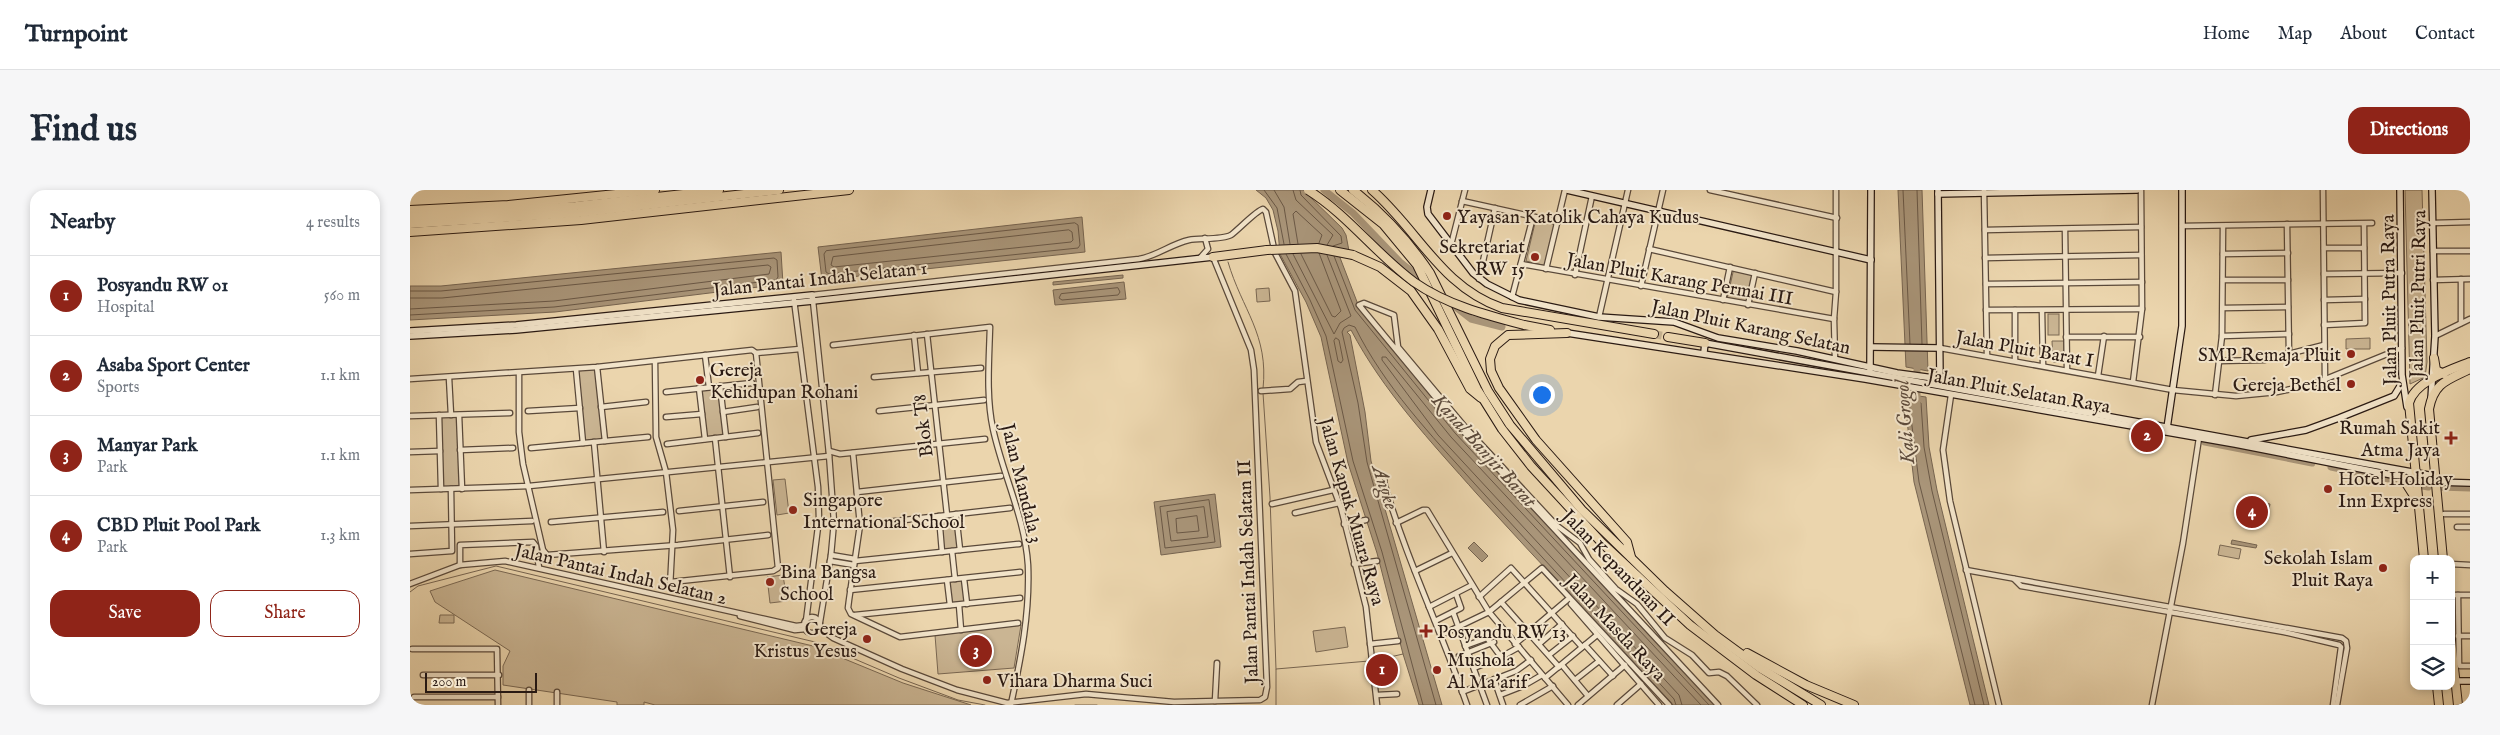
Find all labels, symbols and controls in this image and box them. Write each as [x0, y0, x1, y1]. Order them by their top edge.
text: Turnpoint [25, 19, 128, 50]
text: Home [2203, 23, 2250, 46]
text: Map [2278, 23, 2312, 46]
text: About [2340, 23, 2387, 46]
text: Contact [2415, 23, 2475, 46]
button: Directions [2348, 107, 2470, 154]
text: Find us [30, 108, 137, 153]
place label: Yayasan Katolik Cahaya Kudus [1457, 206, 1699, 230]
text: Nearby [50, 209, 115, 236]
street label: Jalan Pluit Putri Raya [2405, 209, 2432, 380]
marker: Yayasan Katolik Cahaya Kudus [1441, 210, 1453, 222]
text: 4 results [306, 213, 360, 233]
street label: Jalan Pluit Putra Raya [2376, 213, 2404, 388]
place label: Sekretariat RW 15 [1439, 236, 1525, 282]
street label: Jalan Pluit Karang Permai III [1563, 248, 1795, 312]
marker: Sekretariat RW 15 [1529, 251, 1541, 263]
street label: Jalan Pantai Indah Selatan 1 [710, 257, 928, 303]
text: Posyandu RW 01 [97, 274, 228, 298]
text: 1 [63, 286, 69, 306]
text: 560 m [324, 286, 360, 306]
street label: Jalan Pluit Karang Selatan [1647, 295, 1852, 361]
text: Hospital [97, 298, 154, 318]
street label: Jalan Pluit Barat I [1952, 326, 2095, 374]
place label: SMP Remaja Pluit [2198, 344, 2341, 368]
marker: SMP Remaja Pluit [2345, 348, 2357, 360]
text: Asaba Sport Center [97, 354, 250, 378]
place label: Gereja Kehidupan Rohani [710, 359, 858, 405]
street label: Jalan Pluit Selatan Raya [1923, 364, 2113, 420]
text: 2 [62, 366, 70, 386]
text: 1.1 km [320, 366, 360, 386]
marker: Gereja Kehidupan Rohani [694, 374, 706, 386]
place label: Gereja Bethel [2233, 374, 2342, 398]
water label: Kali Grogol [1890, 377, 1922, 466]
text: Sports [97, 378, 139, 398]
marker: Gereja Bethel [2345, 378, 2357, 390]
your location [1529, 382, 1555, 408]
water label: Kanal Banjir Barat [1425, 388, 1543, 514]
street label: Blok T8 [908, 393, 940, 459]
street label: Jalan Kapuk Muara Raya [1312, 413, 1390, 609]
pin: 2 [2131, 417, 2163, 455]
place label: Rumah Sakit Atma Jaya [2339, 417, 2441, 463]
street label: Jalan Mandala 3 [994, 419, 1048, 546]
marker: Rumah Sakit Atma Jaya [2444, 431, 2458, 445]
text: Manyar Park [97, 434, 198, 458]
text: 3 [63, 446, 69, 466]
text: 1.1 km [320, 446, 360, 466]
text: Park [97, 458, 127, 478]
street label: Jalan Pantai Indah Selatan II [1233, 459, 1265, 686]
water label: Angke [1364, 460, 1404, 514]
place label: Hotel Holiday Inn Express [2338, 468, 2453, 514]
marker: Hotel Holiday Inn Express [2322, 483, 2334, 495]
place label: Singapore International School [803, 489, 965, 535]
pin: 4 [2236, 493, 2268, 531]
marker: Singapore International School [787, 504, 799, 516]
street label: Jalan Kepanduan II [1554, 504, 1679, 632]
text: CBD Pluit Pool Park [97, 514, 261, 538]
text: 4 [62, 526, 70, 546]
text: 1.3 km [320, 526, 360, 546]
text: Park [97, 538, 127, 558]
street label: Jalan Pantai Indah Selatan 2 [510, 538, 729, 611]
place label: Sekolah Islam Pluit Raya [2264, 547, 2374, 593]
map controls [2410, 555, 2455, 690]
button: + [2410, 555, 2455, 600]
place label: Bina Bangsa School [780, 561, 877, 607]
marker: Sekolah Islam Pluit Raya [2377, 562, 2389, 574]
street label: Jalan Masda Raya [1557, 568, 1671, 688]
marker: Bina Bangsa School [764, 576, 776, 588]
button: Save [50, 590, 200, 637]
button: Share [210, 590, 360, 637]
button: − [2410, 600, 2455, 645]
place label: Gereja Kristus Yesus [754, 618, 858, 664]
place label: Posyandu RW 13 [1437, 621, 1566, 645]
marker: Posyandu RW 13 [1419, 624, 1433, 638]
pin: 3 [960, 632, 992, 670]
marker: Gereja Kristus Yesus [861, 633, 873, 645]
button: layers [2410, 645, 2455, 690]
place label: Mushola Al Ma'arif [1446, 649, 1531, 695]
pin: 1 [1366, 651, 1398, 689]
marker: Mushola Al Ma'arif [1431, 664, 1443, 676]
scale bar [425, 670, 538, 693]
place label: Vihara Dharma Suci [996, 670, 1153, 694]
text: 200 m [432, 673, 466, 691]
marker: Vihara Dharma Suci [981, 674, 993, 686]

